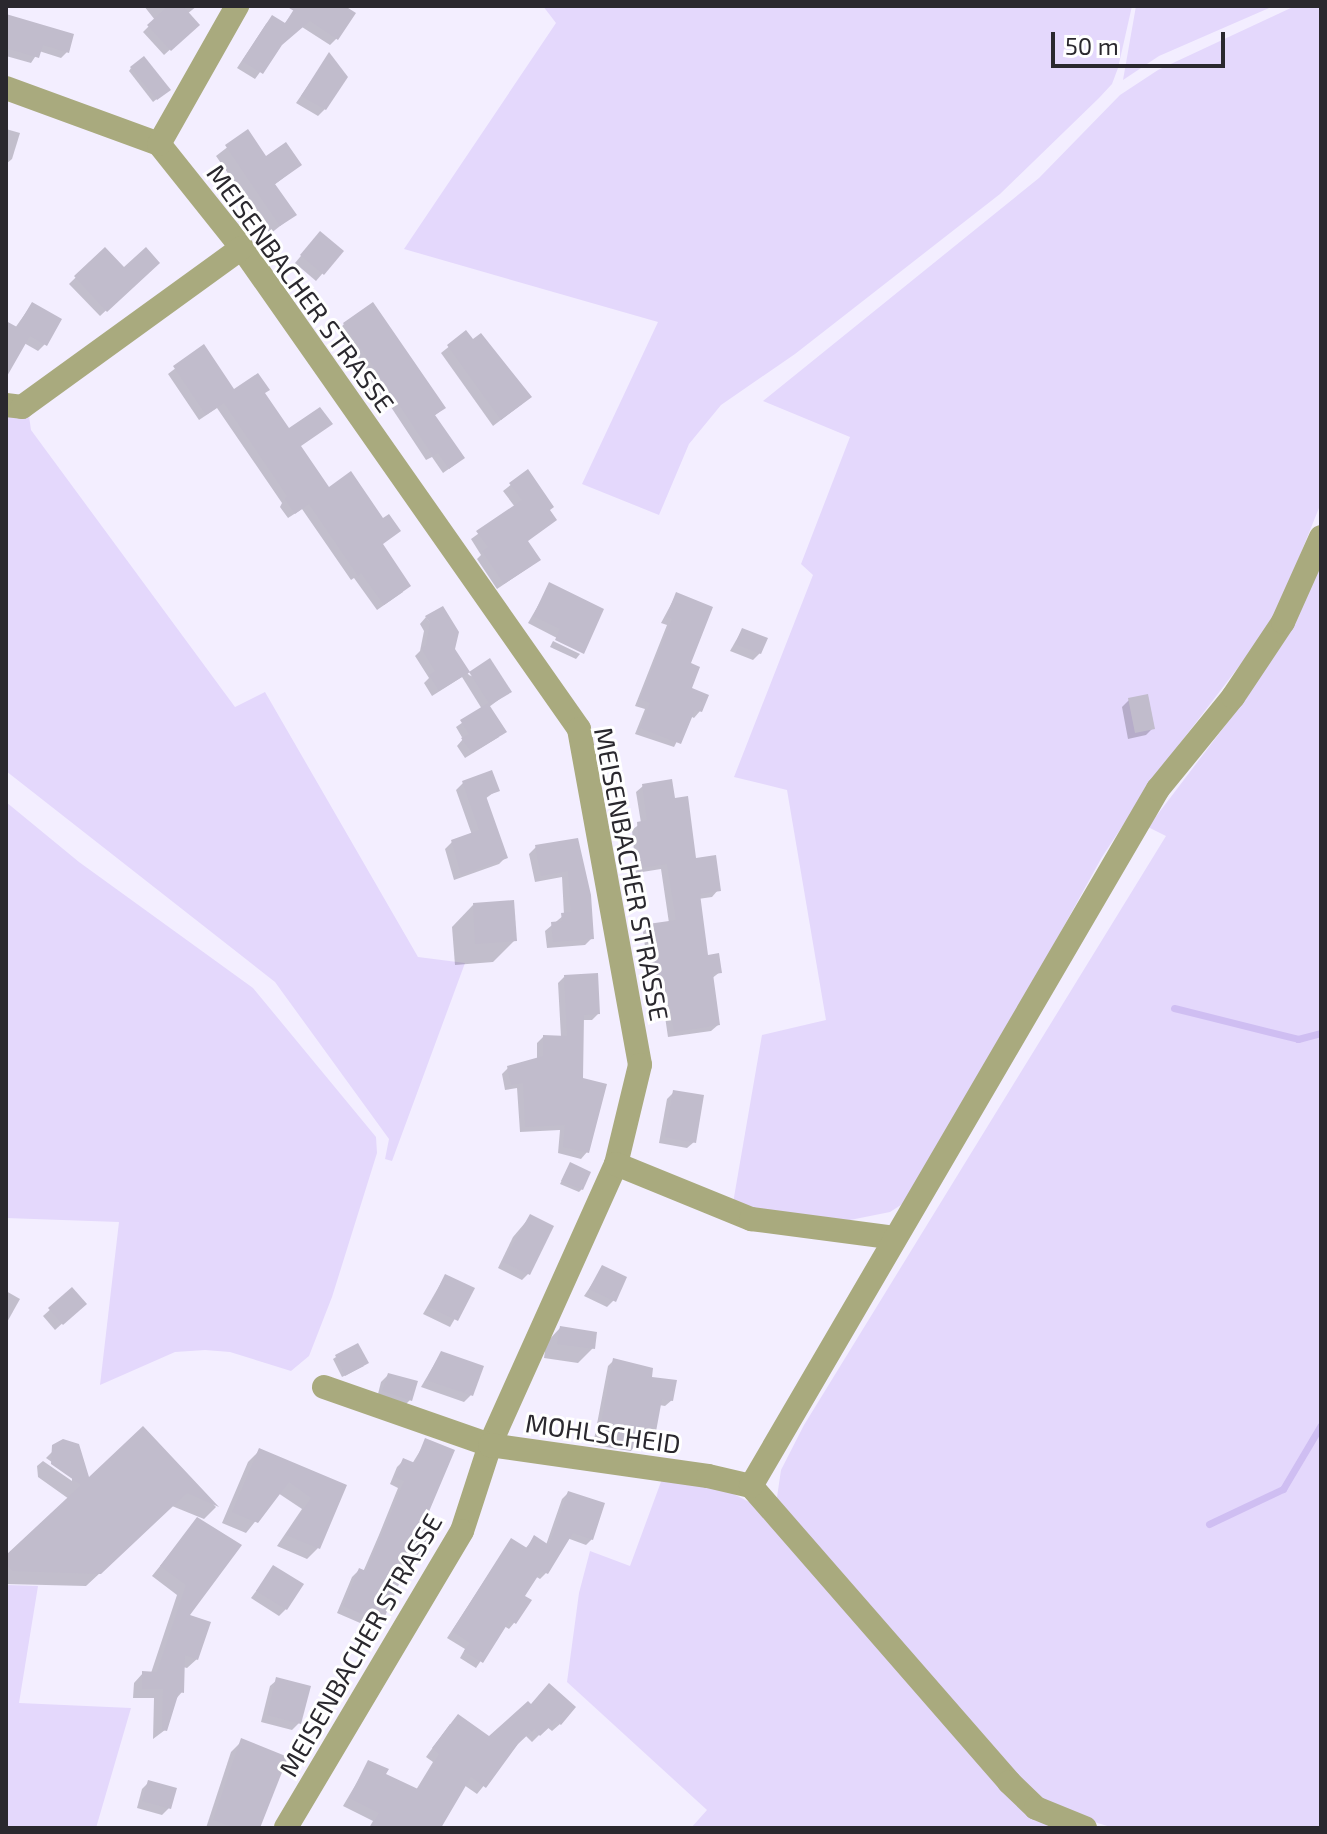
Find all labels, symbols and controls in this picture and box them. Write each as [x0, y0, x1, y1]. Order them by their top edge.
scale bar [1055, 16, 1229, 66]
text: 50 m [1065, 31, 1119, 60]
street label: MEISENBACHER STRASSE [201, 158, 401, 418]
street label: MEISENBACHER STRASSE [588, 725, 676, 1023]
street label: MOHLSCHEID [523, 1407, 683, 1459]
street label: MEISENBACHER STRASSE [272, 1508, 448, 1782]

